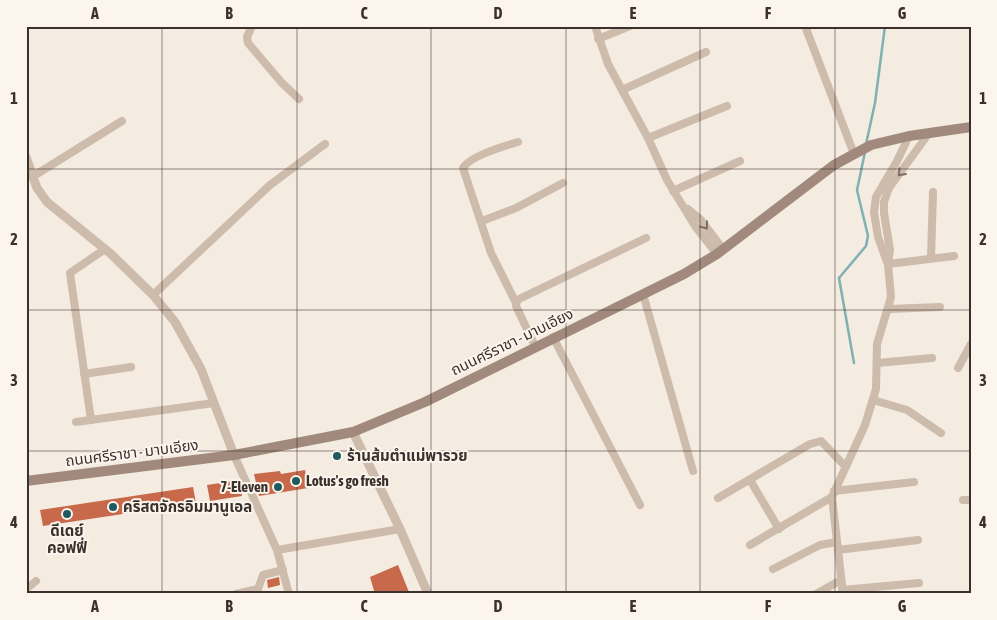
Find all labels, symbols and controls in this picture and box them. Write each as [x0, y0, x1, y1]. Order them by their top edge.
text: A [90, 4, 99, 22]
text: B [225, 4, 233, 22]
text: C [360, 4, 368, 22]
text: D [494, 4, 503, 22]
text: E [630, 4, 637, 22]
text: F [765, 4, 772, 22]
text: G [898, 4, 907, 22]
text: 1 [10, 89, 18, 107]
text: 1 [979, 89, 987, 107]
one-way arrow [898, 168, 907, 177]
one-way arrow [700, 220, 708, 229]
text: 2 [10, 230, 18, 248]
text: 2 [979, 230, 987, 248]
street label: ถนนศรีราชา - มาบเอียง [448, 305, 576, 379]
text: 3 [10, 371, 18, 389]
text: 3 [979, 371, 987, 389]
street label: ถนนศรีราชา - มาบเอียง [64, 436, 199, 469]
place label: ร้านส้มตำแม่พารวย [347, 447, 468, 464]
marker: ร้านส้มตำแม่พารวย [331, 450, 343, 462]
place label: Lotus's go fresh [306, 472, 389, 489]
marker: Lotus's go fresh [290, 475, 302, 487]
place label: 7-Eleven [220, 478, 268, 495]
marker: 7-Eleven [272, 481, 284, 493]
place label: คริสตจักรอิมมานูเอล [123, 498, 252, 517]
marker: คริสตจักรอิมมานูเอล [107, 501, 119, 513]
marker: ดีเดย์ คอฟฟี่ [61, 508, 73, 520]
text: 4 [9, 513, 18, 531]
text: 4 [978, 513, 987, 531]
place label: ดีเดย์ คอฟฟี่ [47, 522, 87, 556]
text: A [90, 597, 99, 615]
text: B [225, 597, 233, 615]
text: C [360, 597, 368, 615]
text: D [494, 597, 503, 615]
text: E [630, 597, 637, 615]
text: F [765, 597, 772, 615]
text: G [898, 597, 907, 615]

